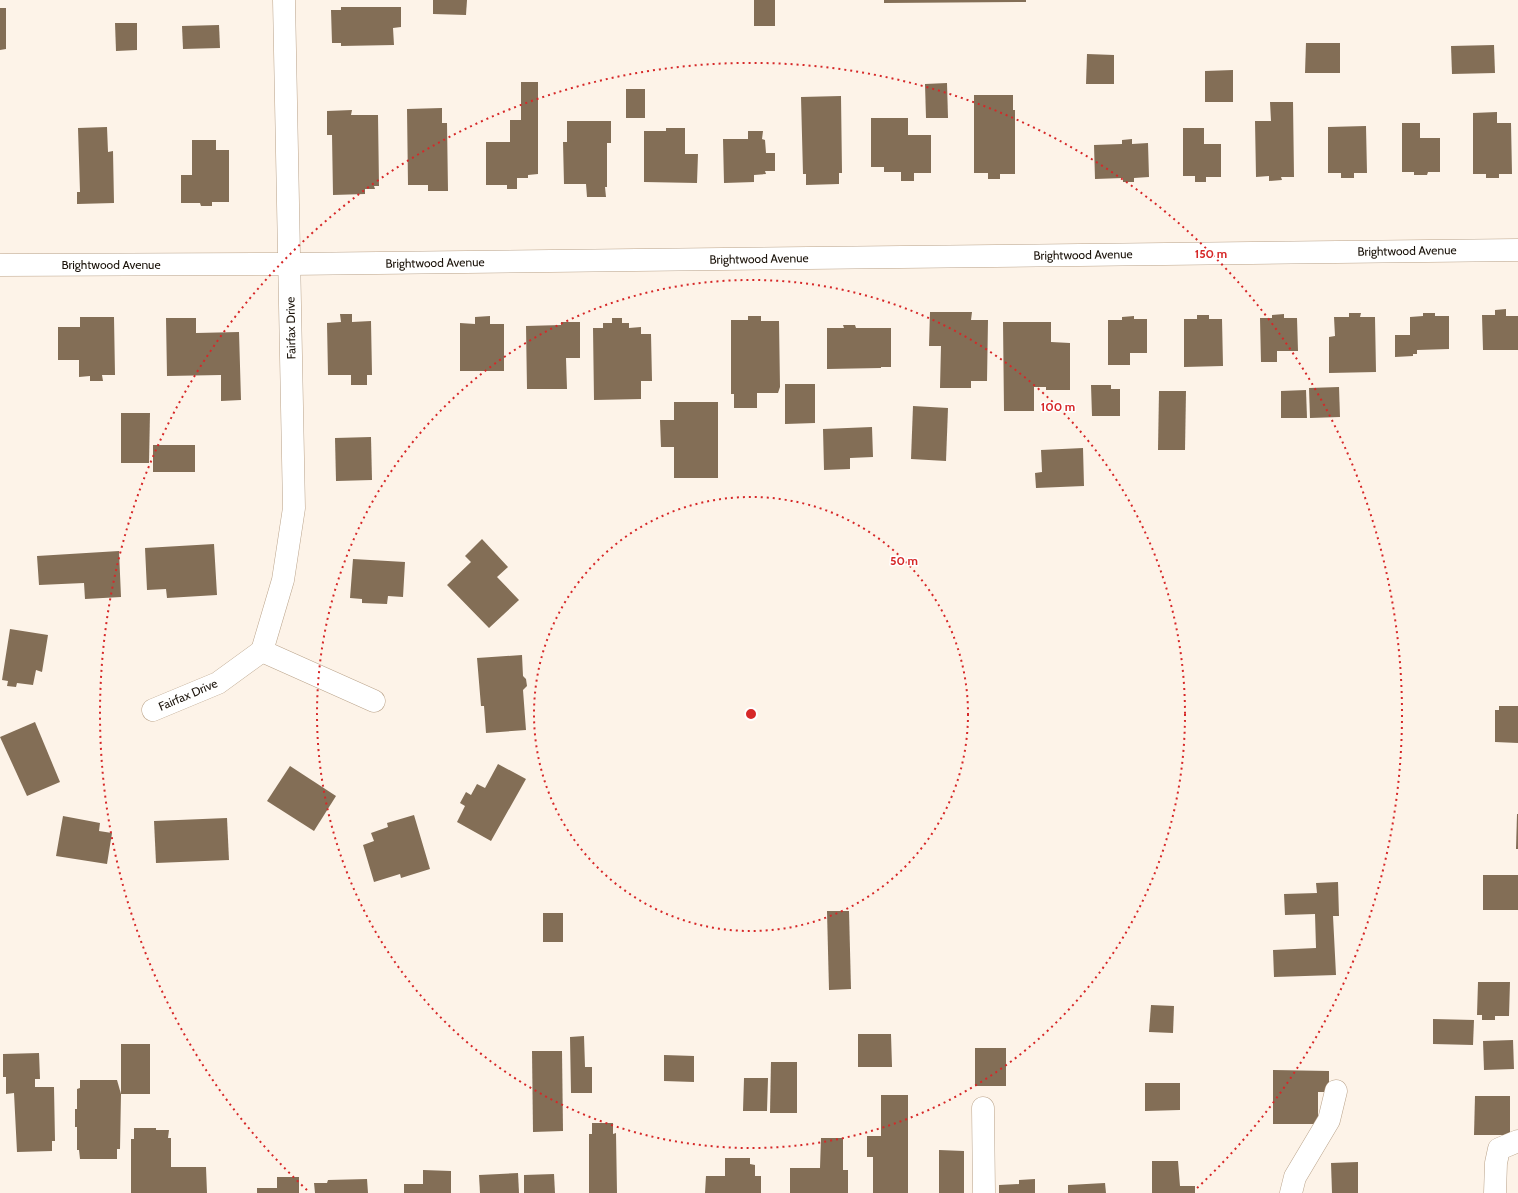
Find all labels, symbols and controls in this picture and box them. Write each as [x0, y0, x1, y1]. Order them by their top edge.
street label: Brightwood Avenue [1357, 242, 1457, 259]
street label: Brightwood Avenue [1033, 246, 1133, 263]
text: 150 m [1195, 246, 1227, 261]
street label: Brightwood Avenue [709, 250, 809, 267]
street label: Brightwood Avenue [385, 254, 485, 271]
street label: Brightwood Avenue [61, 257, 161, 272]
street label: Fairfax Drive [282, 297, 299, 359]
text: 100 m [1041, 399, 1075, 414]
text: 50 m [890, 553, 918, 568]
street label: Fairfax Drive [156, 675, 220, 714]
centre of rings [744, 707, 758, 721]

